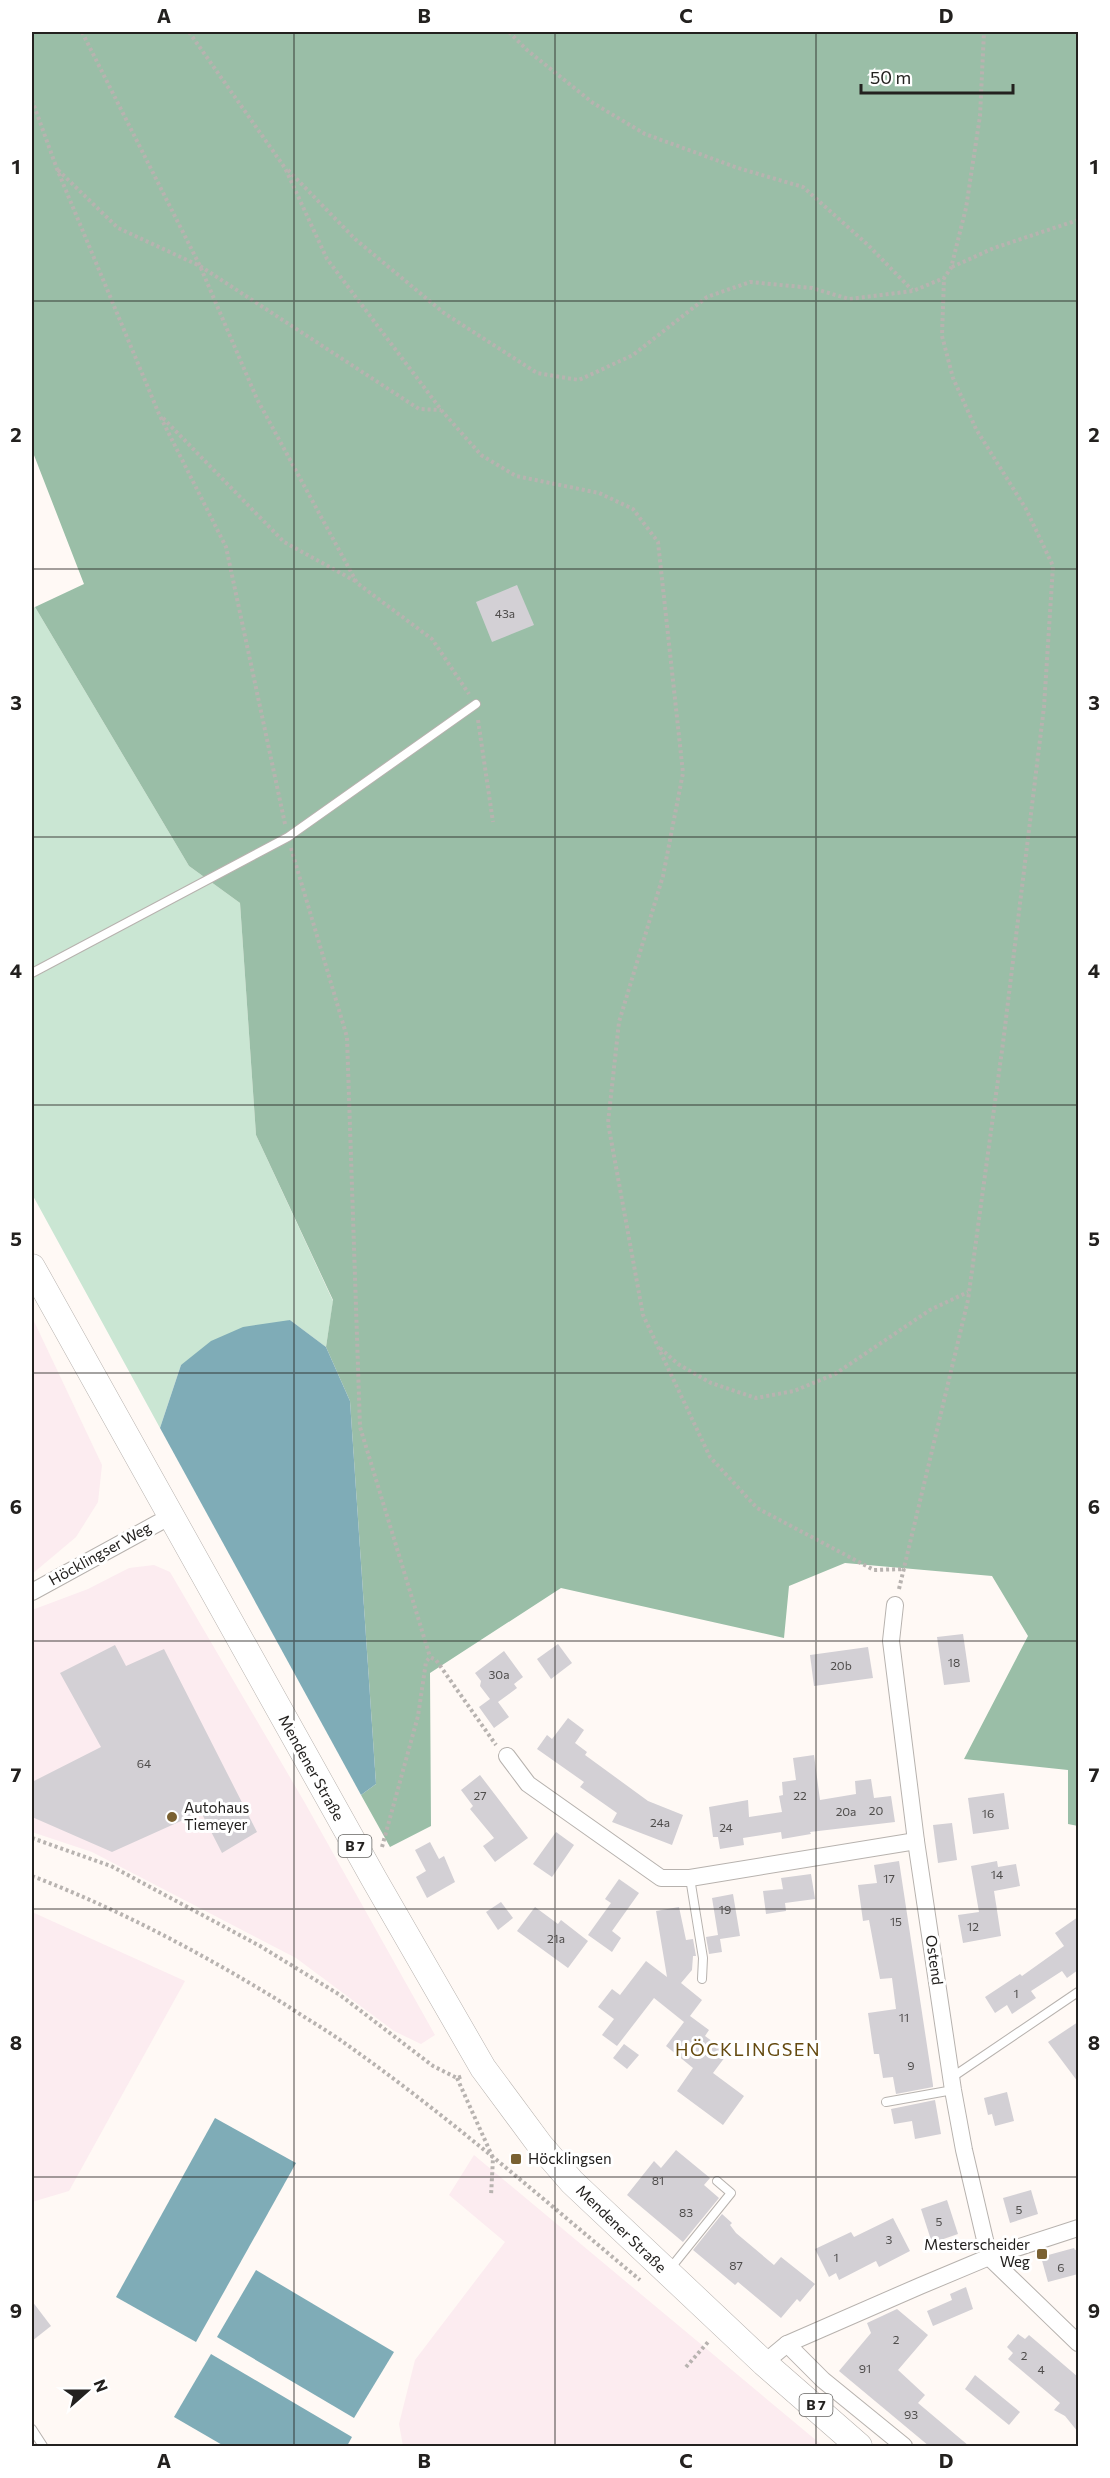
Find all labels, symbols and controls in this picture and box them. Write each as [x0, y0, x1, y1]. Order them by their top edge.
text: A [157, 3, 171, 27]
text: B [417, 3, 431, 27]
text: C [679, 3, 693, 27]
text: D [939, 3, 953, 27]
scale bar [861, 57, 1012, 95]
text: 50 m [870, 66, 911, 88]
text: 1 [11, 154, 21, 178]
text: 1 [1089, 154, 1099, 178]
text: 2 [10, 422, 22, 446]
text: 2 [1088, 422, 1100, 446]
house number: 43a [495, 606, 515, 620]
text: 3 [10, 690, 22, 714]
text: 3 [1088, 690, 1100, 714]
text: 4 [10, 958, 22, 982]
text: 4 [1088, 958, 1100, 982]
text: 5 [10, 1226, 22, 1250]
text: 5 [1088, 1226, 1100, 1250]
text: 6 [10, 1494, 22, 1518]
text: 6 [1088, 1494, 1100, 1518]
street label: Höcklingser Weg [45, 1518, 154, 1589]
house number: 18 [948, 1655, 960, 1669]
house number: 20b [830, 1658, 852, 1672]
house number: 30a [489, 1667, 509, 1681]
street label: Mendener Straße [275, 1711, 348, 1824]
house number: 64 [137, 1756, 151, 1770]
text: 7 [11, 1762, 22, 1786]
text: 7 [1089, 1762, 1100, 1786]
house number: 27 [474, 1788, 486, 1802]
house number: 22 [793, 1788, 807, 1802]
place label: Autohaus Tiemeyer [184, 1798, 249, 1833]
house number: 20 [869, 1803, 883, 1817]
house number: 20a [836, 1804, 856, 1818]
house number: 16 [982, 1806, 994, 1820]
marker: Autohaus Tiemeyer [165, 1810, 179, 1824]
house number: 24a [650, 1815, 670, 1829]
house number: 24 [719, 1820, 733, 1834]
road number: B 7 [338, 1835, 372, 1857]
house number: 14 [991, 1867, 1003, 1881]
house number: 17 [883, 1871, 895, 1885]
house number: 19 [719, 1902, 731, 1916]
house number: 15 [890, 1914, 902, 1928]
house number: 12 [967, 1919, 979, 1933]
house number: 21a [547, 1931, 565, 1945]
street label: Ostend [923, 1934, 947, 1986]
house number: 1 [1013, 1986, 1019, 2000]
house number: 11 [899, 2010, 909, 2024]
text: 8 [10, 2030, 22, 2054]
text: 8 [1088, 2030, 1100, 2054]
district label: HÖCKLINGSEN [675, 2038, 821, 2060]
house number: 9 [907, 2058, 915, 2072]
place label: Höcklingsen [528, 2149, 611, 2167]
marker: Höcklingsen [509, 2152, 523, 2166]
house number: 81 [652, 2173, 664, 2187]
street label: Mendener Straße [573, 2181, 671, 2276]
house number: 5 [1016, 2202, 1023, 2216]
house number: 83 [679, 2205, 693, 2219]
house number: 5 [936, 2214, 943, 2228]
house number: 3 [886, 2232, 893, 2246]
place label: Mesterscheider Weg [924, 2235, 1030, 2270]
marker: Mesterscheider Weg [1035, 2247, 1049, 2261]
house number: 1 [833, 2250, 839, 2264]
house number: 87 [729, 2258, 743, 2272]
house number: 6 [1057, 2260, 1065, 2274]
text: 9 [10, 2298, 22, 2322]
text: 9 [1088, 2298, 1100, 2322]
house number: 2 [893, 2332, 900, 2346]
house number: 2 [1021, 2348, 1028, 2362]
north arrow [57, 2361, 117, 2421]
house number: 91 [859, 2361, 871, 2375]
house number: 4 [1037, 2362, 1045, 2376]
text: N [90, 2376, 112, 2394]
road number: B 7 [800, 2394, 832, 2416]
house number: 93 [904, 2407, 918, 2421]
text: A [157, 2448, 171, 2472]
text: B [417, 2448, 431, 2472]
text: C [679, 2448, 693, 2472]
text: D [939, 2448, 953, 2472]

